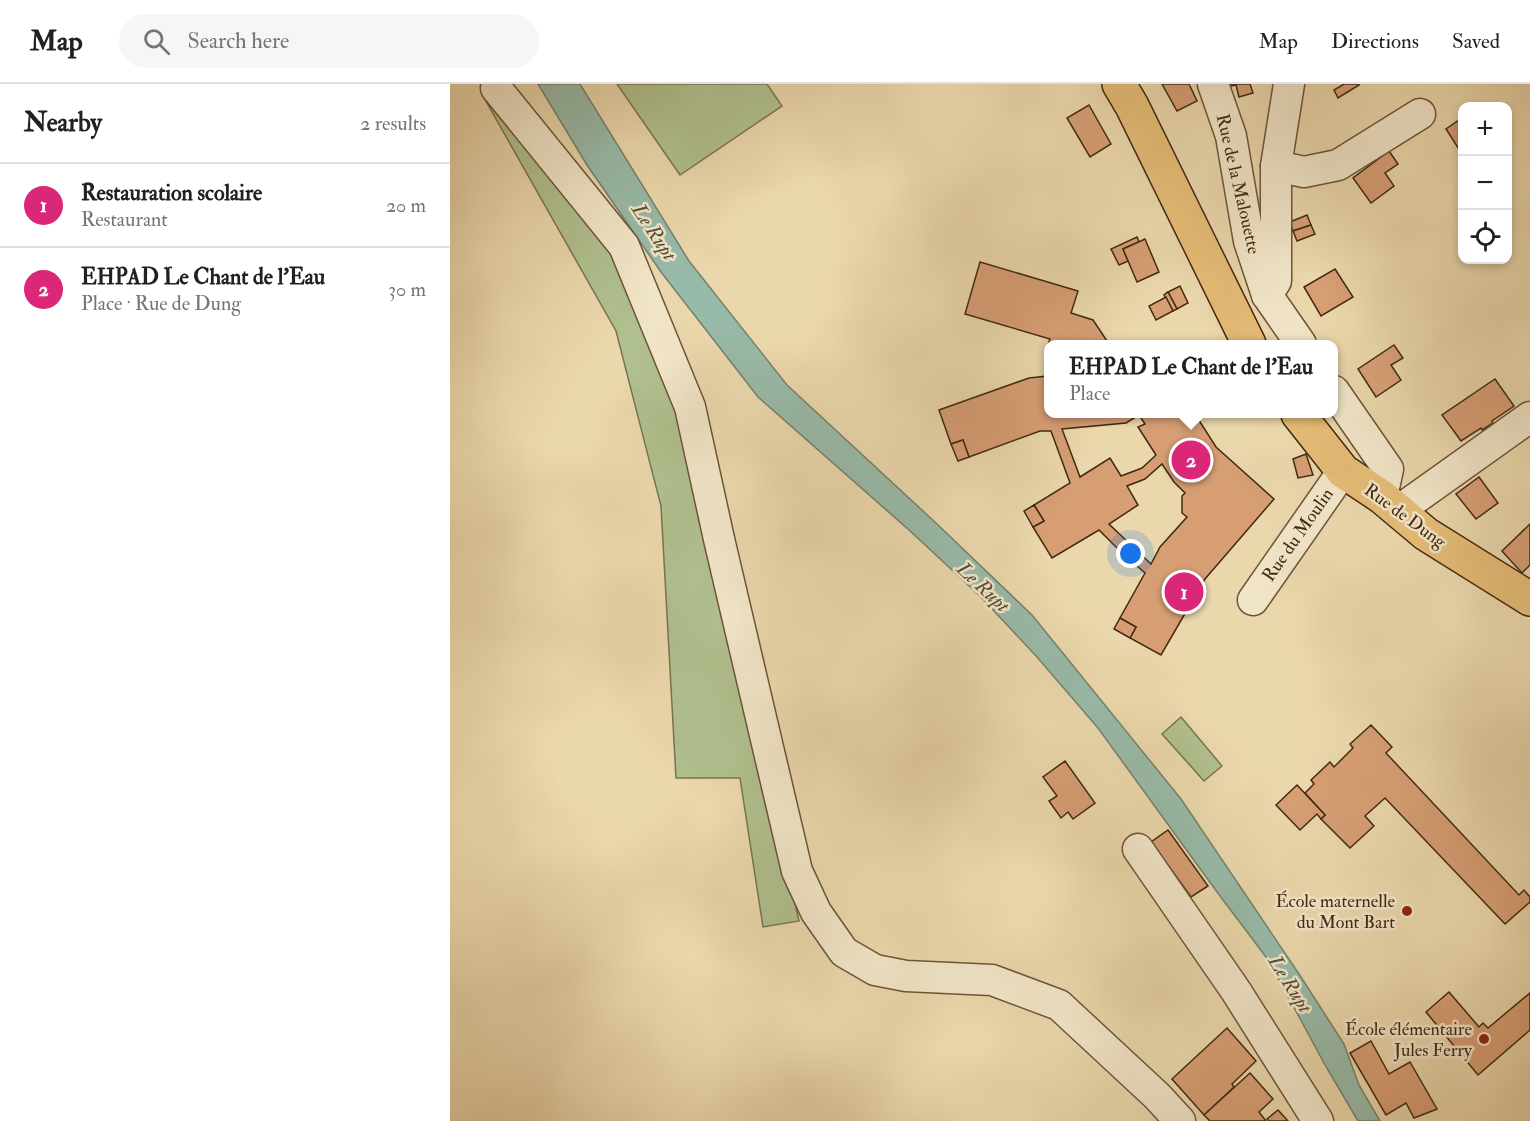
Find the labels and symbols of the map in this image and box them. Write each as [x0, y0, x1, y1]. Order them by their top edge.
street label: Rue de la Malouette [1211, 112, 1265, 257]
water label: Le Rupt [626, 198, 682, 266]
pin: 2 [1172, 438, 1210, 482]
street label: Rue de Dung [1360, 479, 1451, 554]
street label: Rue du Moulin [1257, 484, 1339, 586]
your location [1116, 539, 1145, 568]
water label: Le Rupt [951, 556, 1016, 619]
pin: 1 [1164, 570, 1204, 614]
place label: École maternelle du Mont Bart [1275, 890, 1395, 934]
marker: École maternelle du Mont Bart [1400, 904, 1414, 918]
water label: Le Rupt [1262, 950, 1318, 1019]
place label: École élémentaire Jules Ferry [1345, 1018, 1473, 1062]
marker: École élémentaire Jules Ferry [1477, 1032, 1491, 1046]

